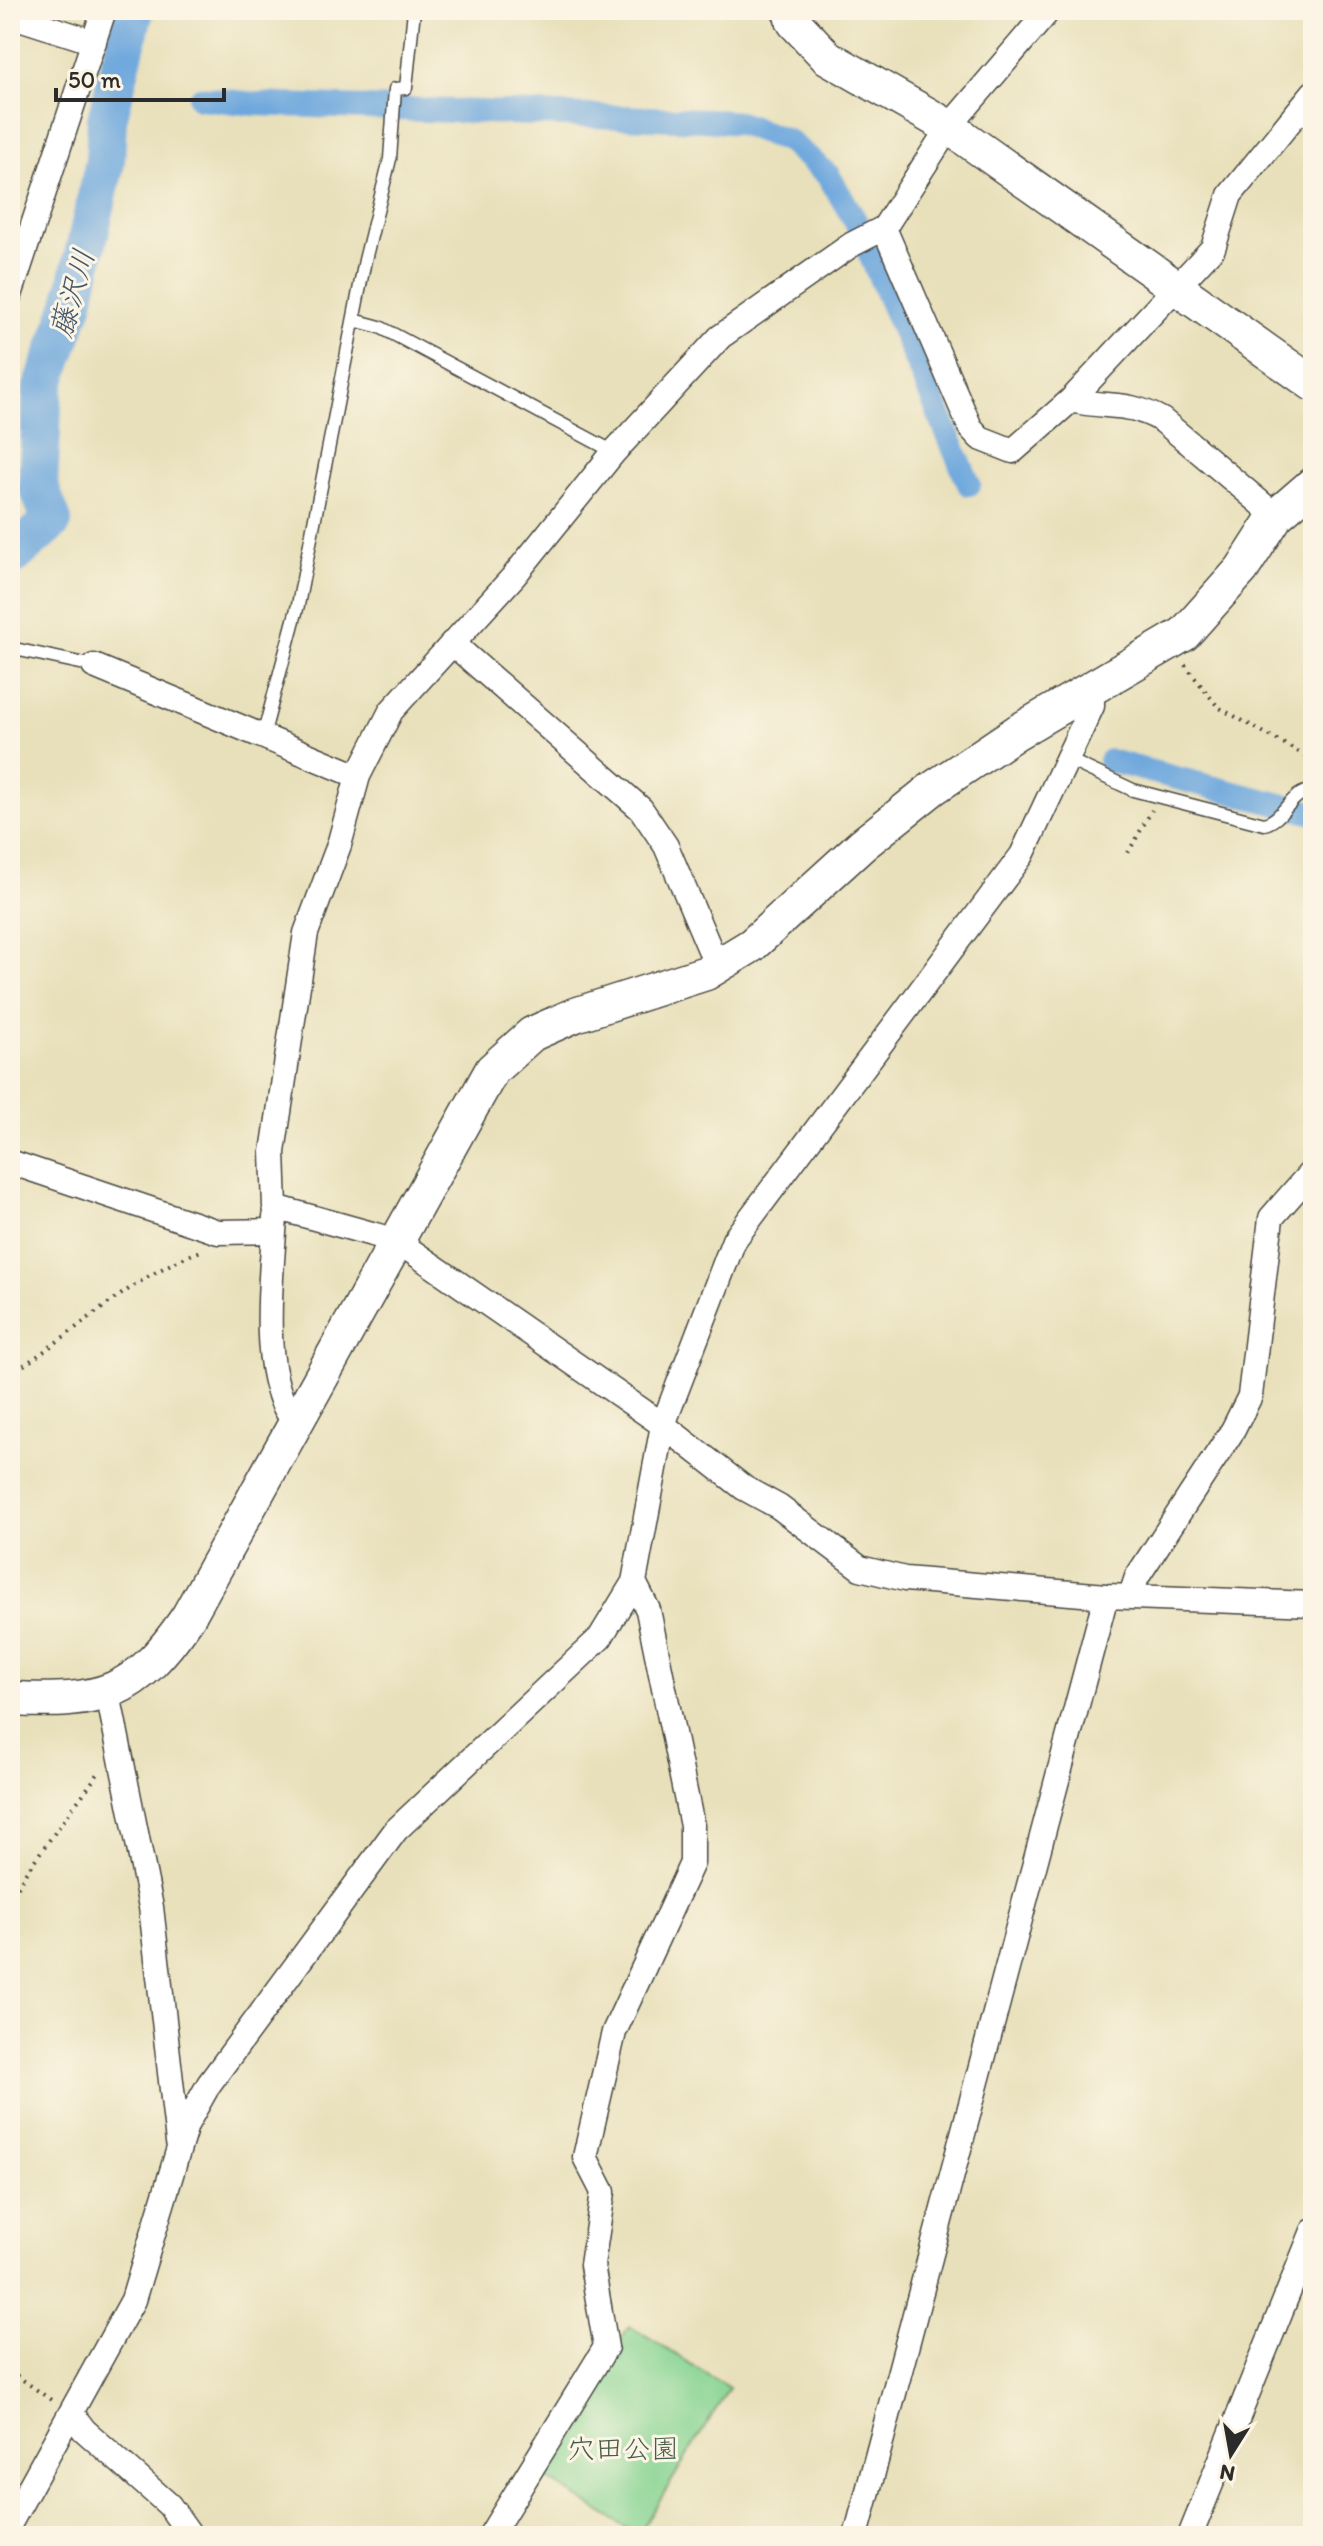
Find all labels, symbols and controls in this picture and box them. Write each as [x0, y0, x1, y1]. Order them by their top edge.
scale bar [56, 52, 224, 102]
text: 50 m [68, 65, 121, 94]
water label: 藤沢川 [42, 245, 102, 341]
north arrow [1191, 2414, 1271, 2494]
park label: 穴田公園 [567, 2431, 679, 2465]
text: N [1217, 2458, 1237, 2488]

